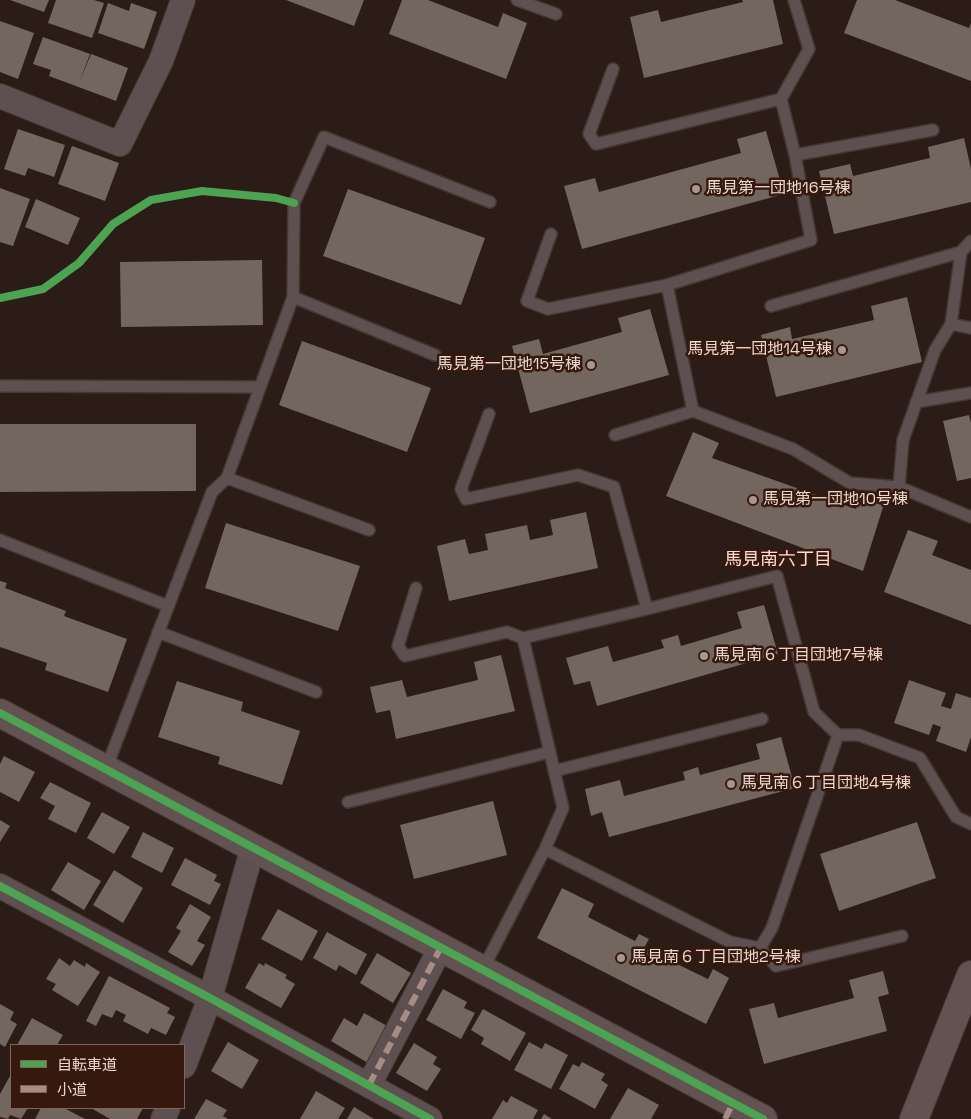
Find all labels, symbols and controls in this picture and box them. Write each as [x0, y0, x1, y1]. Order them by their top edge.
place label: 馬見第一団地16号棟 [706, 179, 850, 199]
marker: 馬見第一団地16号棟 [690, 183, 702, 195]
place label: 馬見第一団地14号棟 [687, 340, 832, 360]
marker: 馬見第一団地14号棟 [836, 344, 848, 356]
place label: 馬見第一団地15号棟 [437, 355, 581, 375]
marker: 馬見第一団地15号棟 [585, 359, 597, 371]
place label: 馬見第一団地10号棟 [763, 490, 908, 510]
marker: 馬見第一団地10号棟 [747, 494, 759, 506]
district label: 馬見南六丁目 [724, 549, 832, 571]
place label: 馬見南６丁目団地7号棟 [714, 646, 883, 666]
marker: 馬見南６丁目団地7号棟 [698, 650, 710, 662]
place label: 馬見南６丁目団地4号棟 [741, 774, 911, 794]
marker: 馬見南６丁目団地4号棟 [725, 778, 737, 790]
place label: 馬見南６丁目団地2号棟 [631, 948, 801, 968]
marker: 馬見南６丁目団地2号棟 [615, 952, 627, 964]
legend [10, 1044, 185, 1109]
text: 自転車道 [57, 1055, 117, 1074]
text: 小道 [57, 1080, 87, 1099]

